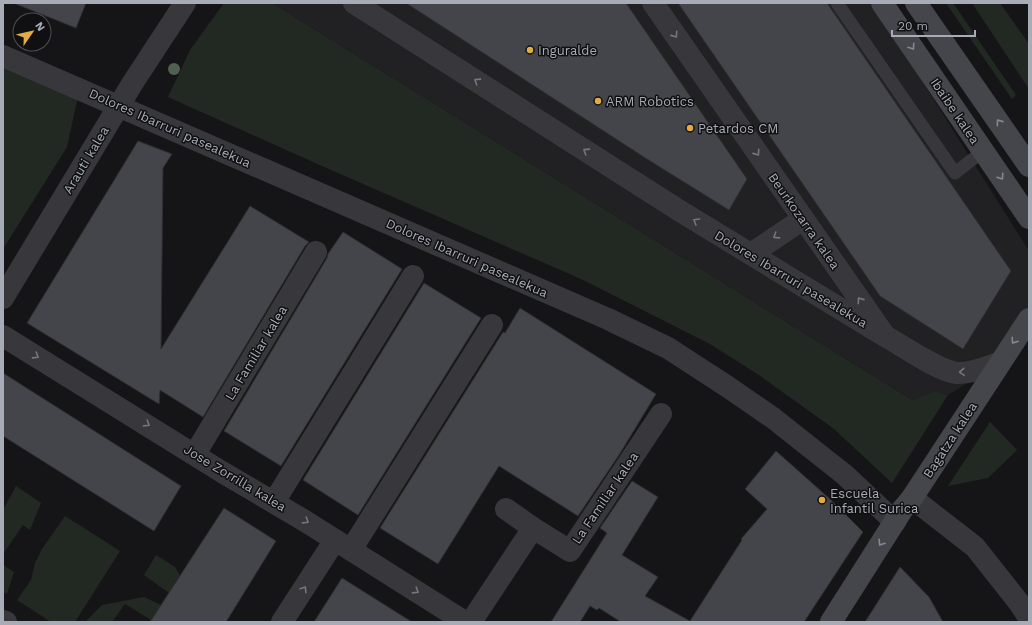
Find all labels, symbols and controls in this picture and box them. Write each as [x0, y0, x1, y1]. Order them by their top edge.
north arrow [12, 12, 52, 52]
scale bar [892, 12, 975, 38]
text: 20 m [898, 19, 928, 33]
text: N [32, 20, 48, 34]
one-way arrow [670, 31, 678, 38]
place label: Inguralde [538, 43, 597, 58]
one-way arrow [907, 43, 915, 50]
marker: Inguralde [525, 45, 535, 55]
street label: Ibaibe kalea [927, 75, 983, 147]
one-way arrow [474, 79, 481, 86]
street label: Dolores Ibarruri pasealekua [87, 85, 254, 171]
place label: ARM Robotics [606, 94, 694, 109]
marker: ARM Robotics [593, 96, 603, 106]
one-way arrow [997, 120, 1004, 127]
place label: Petardos CM [698, 121, 778, 136]
street label: Arauti kalea [60, 123, 112, 196]
marker: Petardos CM [685, 123, 695, 133]
one-way arrow [584, 149, 591, 156]
one-way arrow [752, 149, 760, 156]
street label: Beurkozarra kalea [765, 170, 843, 272]
one-way arrow [996, 173, 1004, 180]
street label: Dolores Ibarruri pasealekua [384, 215, 551, 301]
one-way arrow [693, 218, 700, 226]
street label: Dolores Ibarruri pasealekua [712, 227, 871, 331]
one-way arrow [774, 231, 781, 238]
one-way arrow [857, 297, 865, 304]
street label: La Familiar kalea [222, 303, 290, 403]
one-way arrow [1011, 337, 1019, 344]
one-way arrow [32, 352, 39, 359]
one-way arrow [959, 367, 965, 376]
street label: Bagatza kalea [920, 399, 980, 481]
one-way arrow [143, 420, 150, 427]
street label: Jose Zorrilla kalea [181, 442, 289, 515]
street label: La Familiar kalea [569, 449, 642, 547]
place label: Escuela Infantil Surica [830, 486, 919, 516]
marker: Escuela Infantil Surica [817, 495, 827, 505]
one-way arrow [302, 517, 309, 524]
one-way arrow [879, 539, 886, 546]
one-way arrow [299, 586, 306, 593]
one-way arrow [412, 586, 419, 593]

